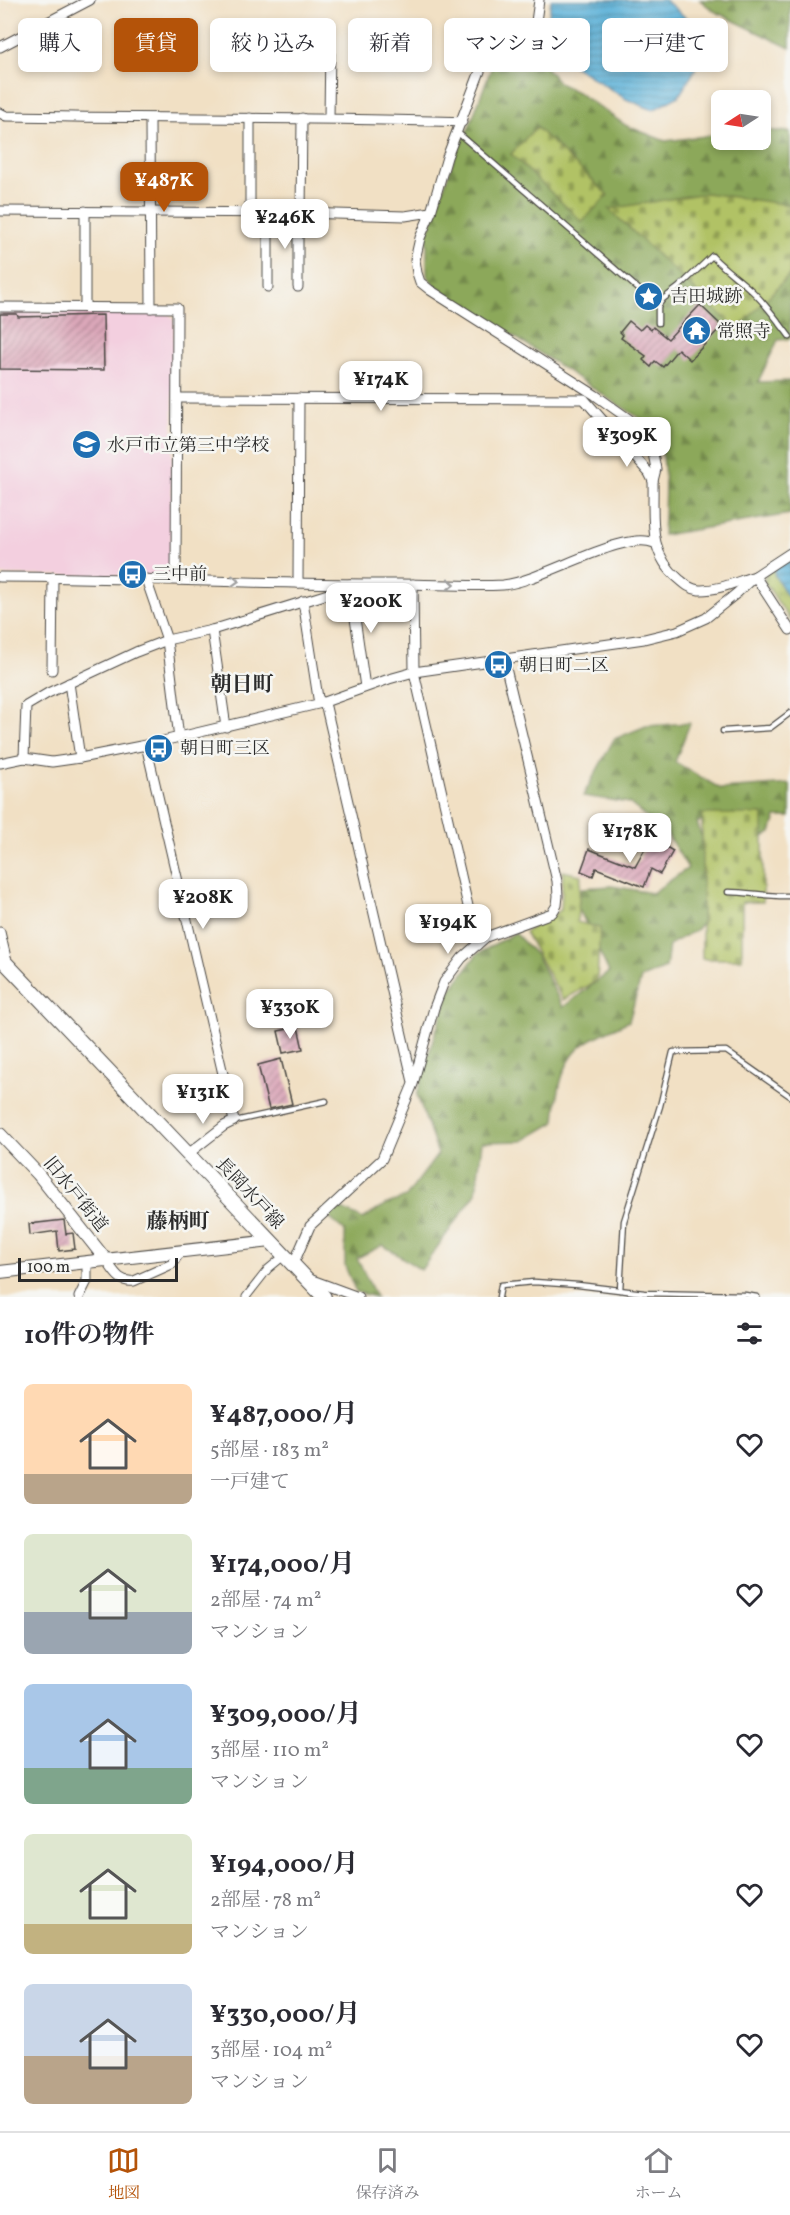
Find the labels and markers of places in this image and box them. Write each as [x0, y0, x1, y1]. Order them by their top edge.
pin: ¥487K [122, 162, 206, 213]
pin: ¥246K [243, 199, 327, 250]
place icon: 吉田城跡 [633, 280, 665, 312]
place label: 吉田城跡 [670, 285, 742, 310]
temple icon: 常照寺 [680, 315, 712, 347]
place label: 常照寺 [717, 320, 771, 345]
pin: ¥174K [339, 361, 423, 412]
pin: ¥309K [585, 417, 669, 468]
school or university icon: 水戸市立第三中学校 [70, 429, 102, 461]
place label: 水戸市立第三中学校 [107, 434, 269, 459]
bus stop icon: 三中前 [116, 558, 148, 590]
place label: 三中前 [153, 563, 207, 588]
pin: ¥200K [329, 583, 413, 634]
bus stop icon: 朝日町二区 [482, 649, 514, 681]
place label: 朝日町二区 [519, 654, 609, 679]
bus stop icon: 朝日町三区 [143, 732, 175, 764]
place label: 朝日町三区 [180, 737, 270, 762]
pin: ¥178K [588, 813, 672, 864]
pin: ¥208K [161, 879, 245, 930]
pin: ¥194K [406, 904, 490, 955]
pin: ¥330K [248, 989, 332, 1040]
pin: ¥131K [161, 1074, 245, 1125]

